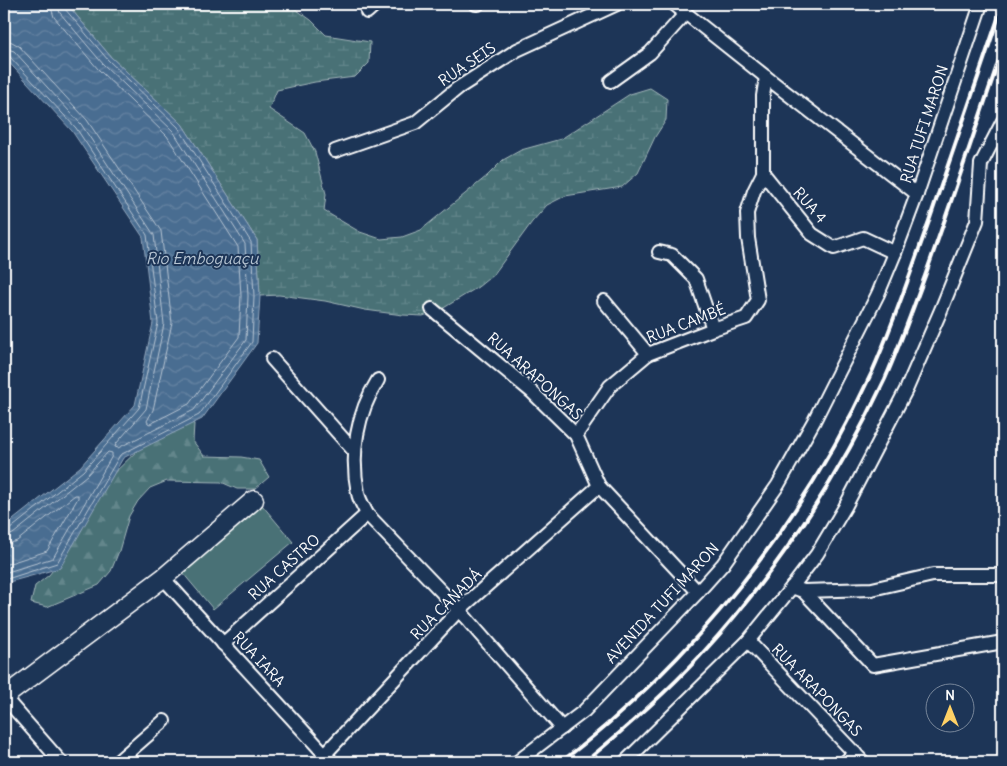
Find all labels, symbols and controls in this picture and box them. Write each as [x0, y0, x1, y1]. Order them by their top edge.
street label: RUA SEIS [435, 38, 499, 90]
street label: RUA TUFI MARON [896, 63, 952, 185]
street label: RUA 4 [789, 183, 831, 227]
water label: Rio Emboguaçu [146, 248, 260, 268]
street label: RUA CAMBÉ [644, 299, 728, 347]
street label: RUA ARAPONGAS [483, 328, 587, 424]
street label: RUA CASTRO [244, 530, 324, 604]
street label: AVENIDA TUFI MARON [601, 539, 723, 667]
street label: RUA CANADÁ [406, 564, 486, 644]
street label: RUA IARA [229, 628, 289, 691]
street label: RUA ARAPONGAS [768, 640, 866, 740]
north arrow [924, 684, 974, 734]
text: N [945, 686, 955, 704]

